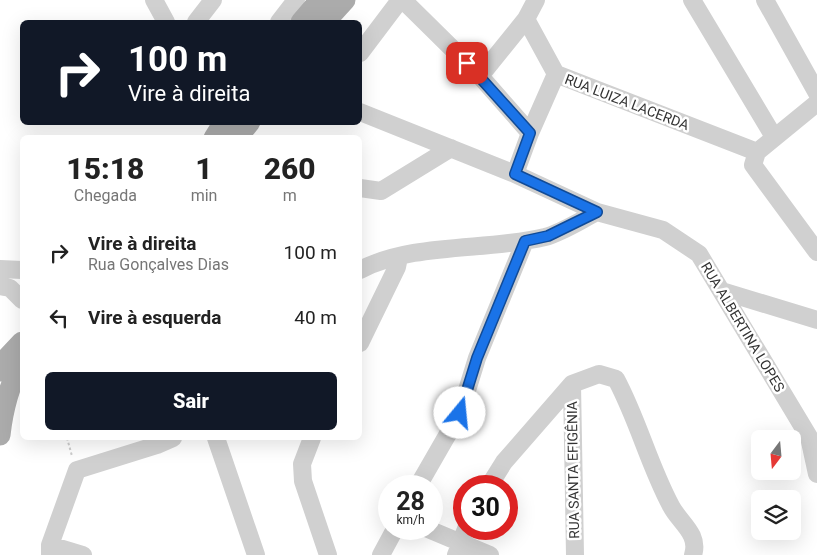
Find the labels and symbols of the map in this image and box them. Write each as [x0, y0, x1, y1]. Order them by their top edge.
pin [446, 42, 488, 84]
street label: RUA LUIZA LACERDA [563, 71, 691, 133]
street label: RUA ALBERTINA LOPES [698, 259, 788, 395]
position arrow [433, 386, 485, 438]
street label: RUA SANTA EFIGÊNIA [563, 401, 582, 539]
north arrow [751, 430, 801, 480]
speed limit sign: 30 [453, 475, 518, 540]

